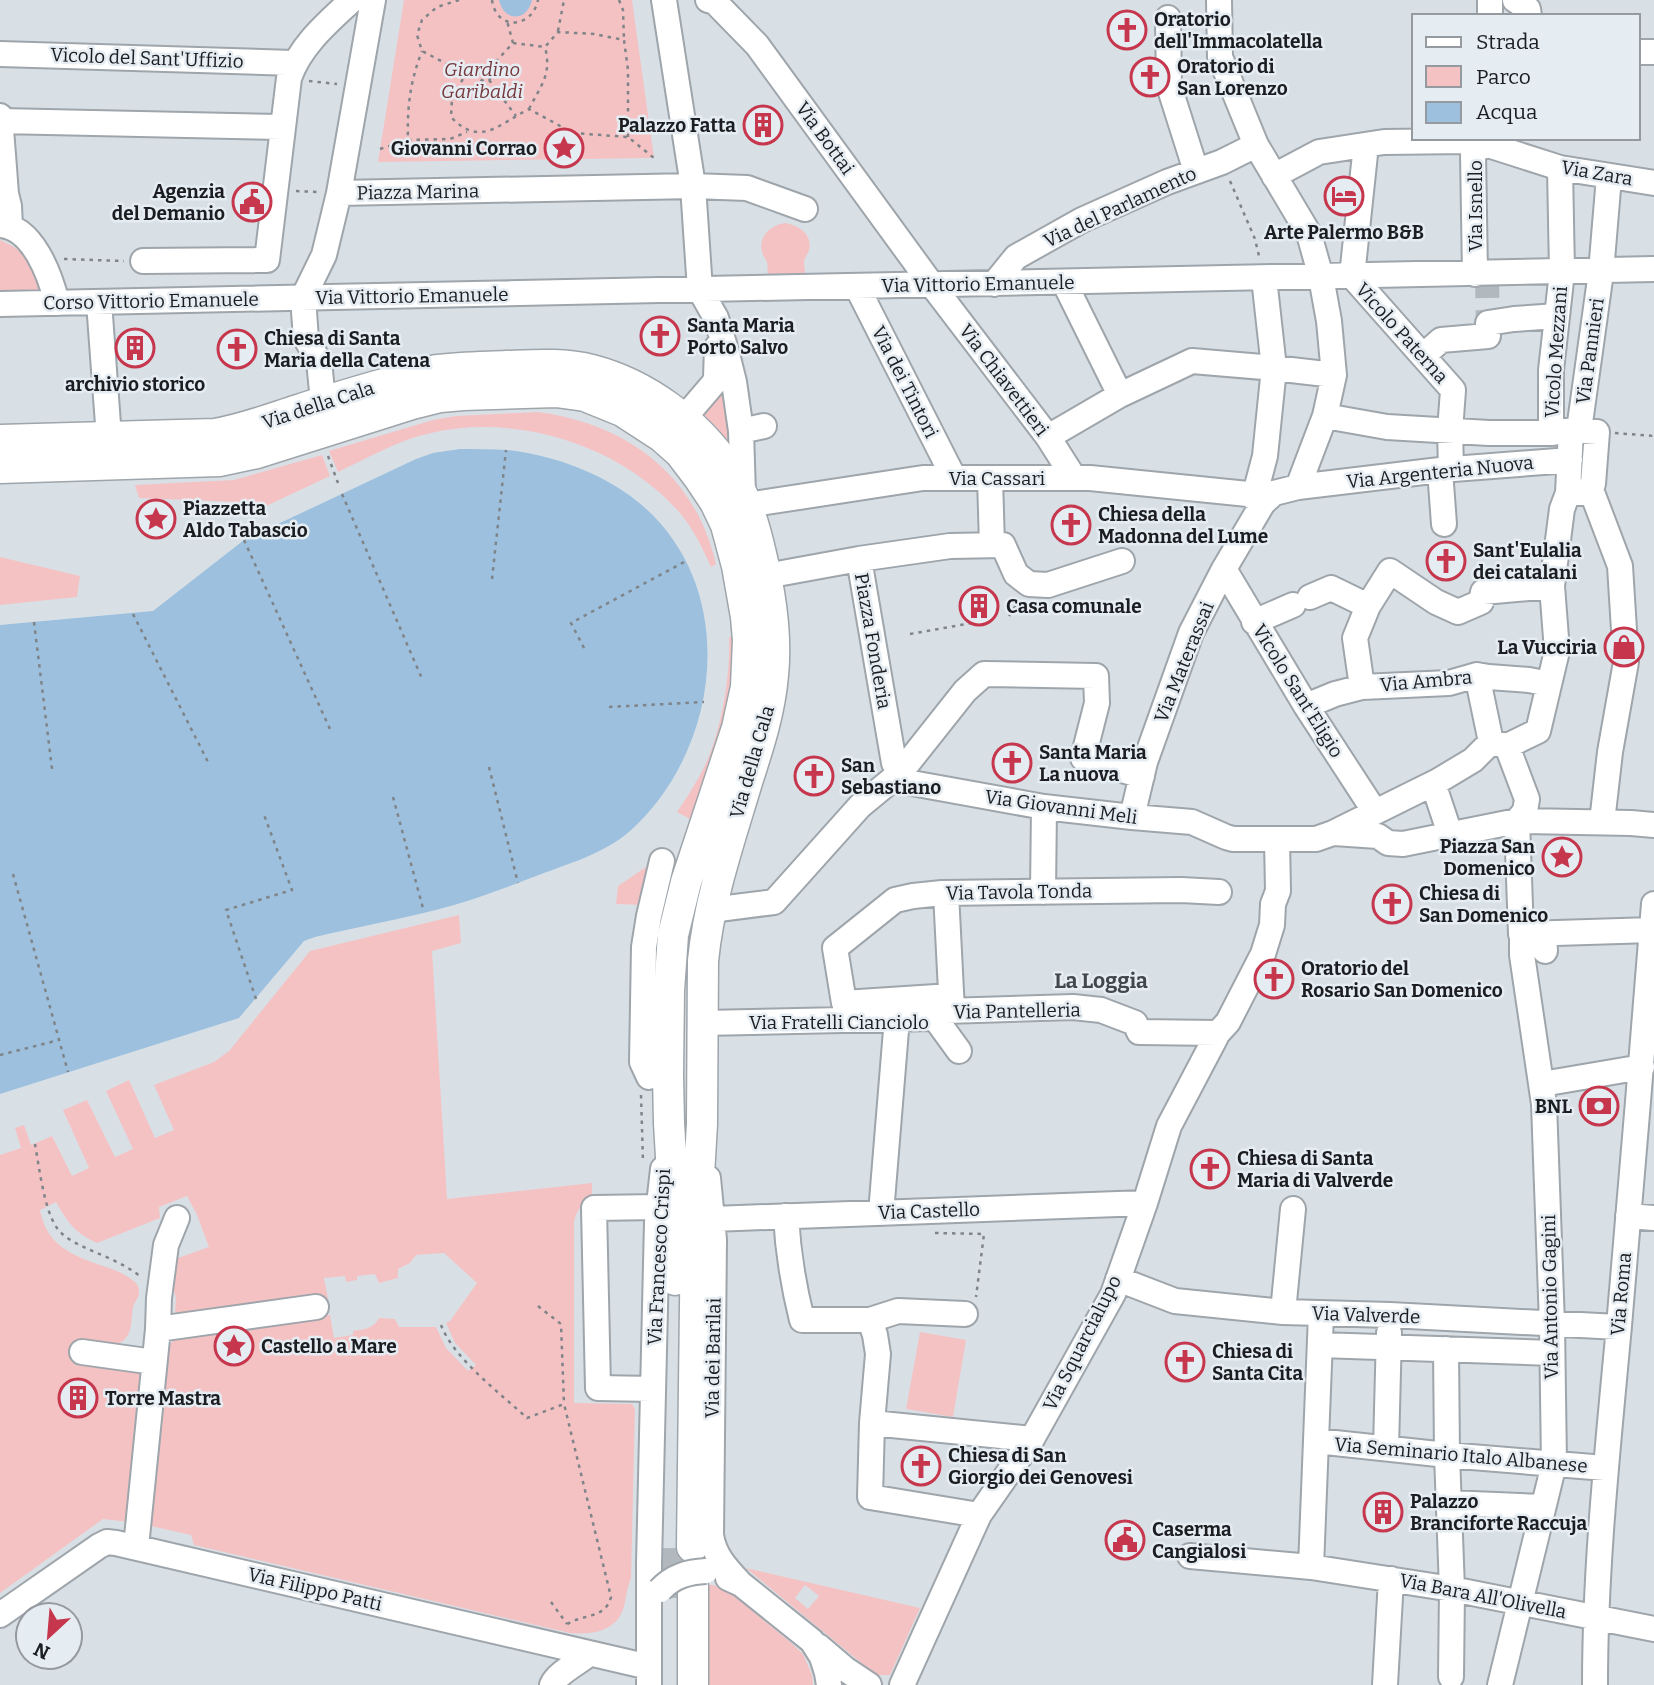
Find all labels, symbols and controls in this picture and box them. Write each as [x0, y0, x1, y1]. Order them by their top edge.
place label: Oratorio dell'Immacolatella [1154, 8, 1323, 53]
church icon: Oratorio dell'Immacolatella [1106, 9, 1148, 51]
legend [1412, 14, 1640, 140]
text: Strada [1476, 29, 1540, 55]
street label: Vicolo del Sant'Uffizio [50, 43, 244, 73]
place label: Oratorio di San Lorenzo [1177, 55, 1288, 100]
church icon: Oratorio di San Lorenzo [1129, 56, 1171, 98]
park label: Giardino Garibaldi [441, 58, 523, 103]
text: Parco [1476, 64, 1531, 90]
street label: Via Bottai [791, 97, 859, 179]
text: Acqua [1476, 99, 1538, 125]
building icon: Palazzo Fatta [742, 104, 784, 146]
place label: Palazzo Fatta [618, 114, 736, 137]
place icon: Giovanni Corrao [543, 127, 585, 169]
place label: Giovanni Corrao [391, 137, 537, 160]
street label: Via Zara [1559, 155, 1635, 191]
street label: Via Isnello [1464, 160, 1487, 252]
street label: Via del Parlamento [1040, 162, 1200, 252]
hotel icon: Arte Palermo B&B [1323, 175, 1365, 217]
street label: Piazza Marina [356, 179, 480, 205]
place label: Agenzia del Demanio [112, 180, 225, 225]
public building icon: Agenzia del Demanio [231, 181, 273, 223]
place label: Arte Palermo B&B [1264, 221, 1424, 244]
street label: Via Vittorio Emanuele [881, 271, 1075, 297]
street label: Vicolo Paterna [1351, 278, 1454, 388]
street label: Via Vittorio Emanuele [315, 283, 509, 309]
street label: Vicolo Mezzani [1540, 285, 1572, 419]
street label: Corso Vittorio Emanuele [43, 288, 259, 314]
street label: Via Pannieri [1571, 296, 1609, 406]
place label: Santa Maria Porto Salvo [687, 314, 795, 359]
church icon: Santa Maria Porto Salvo [639, 315, 681, 357]
street label: Via Chiavettieri [954, 319, 1054, 441]
street label: Via dei Tintori [867, 322, 943, 442]
building icon: archivio storico [114, 327, 156, 369]
place label: Chiesa di Santa Maria della Catena [264, 327, 431, 372]
church icon: Chiesa di Santa Maria della Catena [216, 328, 258, 370]
place label: archivio storico [65, 373, 205, 396]
street label: Via della Cala [259, 376, 377, 434]
street label: Via Argenteria Nuova [1345, 451, 1535, 493]
street label: Via Cassari [949, 467, 1046, 490]
place label: Piazzetta Aldo Tabascio [183, 497, 308, 542]
place icon: Piazzetta Aldo Tabascio [135, 498, 177, 540]
place label: Chiesa della Madonna del Lume [1098, 503, 1268, 548]
church icon: Chiesa della Madonna del Lume [1050, 504, 1092, 546]
place label: Sant'Eulalia dei catalani [1473, 539, 1582, 584]
church icon: Sant'Eulalia dei catalani [1425, 540, 1467, 582]
street label: Piazza Fonderia [850, 571, 896, 711]
building icon: Casa comunale [958, 585, 1000, 627]
place label: Casa comunale [1006, 595, 1142, 618]
street label: Via Materassai [1149, 598, 1219, 726]
street label: Vicolo Sant'Eligio [1248, 620, 1348, 762]
shop icon: La Vucciria [1603, 626, 1645, 668]
place label: La Vucciria [1497, 636, 1597, 659]
street label: Via Ambra [1379, 665, 1474, 696]
street label: Via della Cala [725, 702, 779, 821]
place label: Santa Maria La nuova [1039, 741, 1147, 786]
church icon: Santa Maria La nuova [991, 742, 1033, 784]
place label: San Sebastiano [841, 754, 941, 799]
church icon: San Sebastiano [793, 755, 835, 797]
street label: Via Giovanni Meli [983, 785, 1139, 829]
place label: Piazza San Domenico [1440, 835, 1536, 880]
place icon: Piazza San Domenico [1541, 836, 1583, 878]
street label: Via Tavola Tonda [946, 879, 1093, 905]
place label: Chiesa di San Domenico [1419, 882, 1548, 927]
church icon: Chiesa di San Domenico [1371, 883, 1413, 925]
place label: Oratorio del Rosario San Domenico [1301, 957, 1503, 1002]
church icon: Oratorio del Rosario San Domenico [1253, 958, 1295, 1000]
district label: La Loggia [1054, 968, 1148, 994]
street label: Via Pantelleria [953, 998, 1082, 1024]
street label: Via Fratelli Cianciolo [749, 1011, 929, 1034]
bank icon: BNL [1578, 1085, 1620, 1127]
place label: BNL [1535, 1095, 1572, 1118]
place label: Chiesa di Santa Maria di Valverde [1237, 1147, 1393, 1192]
church icon: Chiesa di Santa Maria di Valverde [1189, 1148, 1231, 1190]
street label: Via Francesco Crispi [643, 1168, 675, 1346]
street label: Via Castello [878, 1198, 981, 1224]
street label: Via Antonio Gagini [1537, 1214, 1563, 1380]
street label: Via Roma [1606, 1251, 1636, 1337]
street label: Via Squarcialupo [1038, 1271, 1126, 1415]
street label: Via dei Barilai [700, 1297, 726, 1418]
street label: Via Valverde [1311, 1302, 1421, 1328]
place icon: Castello a Mare [213, 1325, 255, 1367]
place label: Castello a Mare [261, 1335, 397, 1358]
place label: Chiesa di Santa Cita [1212, 1340, 1303, 1385]
church icon: Chiesa di Santa Cita [1164, 1341, 1206, 1383]
building icon: Torre Mastra [57, 1377, 99, 1419]
place label: Torre Mastra [105, 1387, 221, 1410]
street label: Via Seminario Italo Albanese [1333, 1432, 1589, 1478]
place label: Chiesa di San Giorgio dei Genovesi [948, 1444, 1133, 1489]
church icon: Chiesa di San Giorgio dei Genovesi [900, 1445, 942, 1487]
place label: Palazzo Branciforte Raccuja [1410, 1490, 1588, 1535]
building icon: Palazzo Branciforte Raccuja [1362, 1491, 1404, 1533]
place label: Caserma Cangialosi [1152, 1518, 1246, 1563]
public building icon: Caserma Cangialosi [1104, 1519, 1146, 1561]
street label: Via Filippo Patti [246, 1562, 385, 1616]
street label: Via Bara All'Olivella [1397, 1569, 1569, 1624]
north arrow [14, 1601, 84, 1671]
text: N [30, 1637, 53, 1664]

